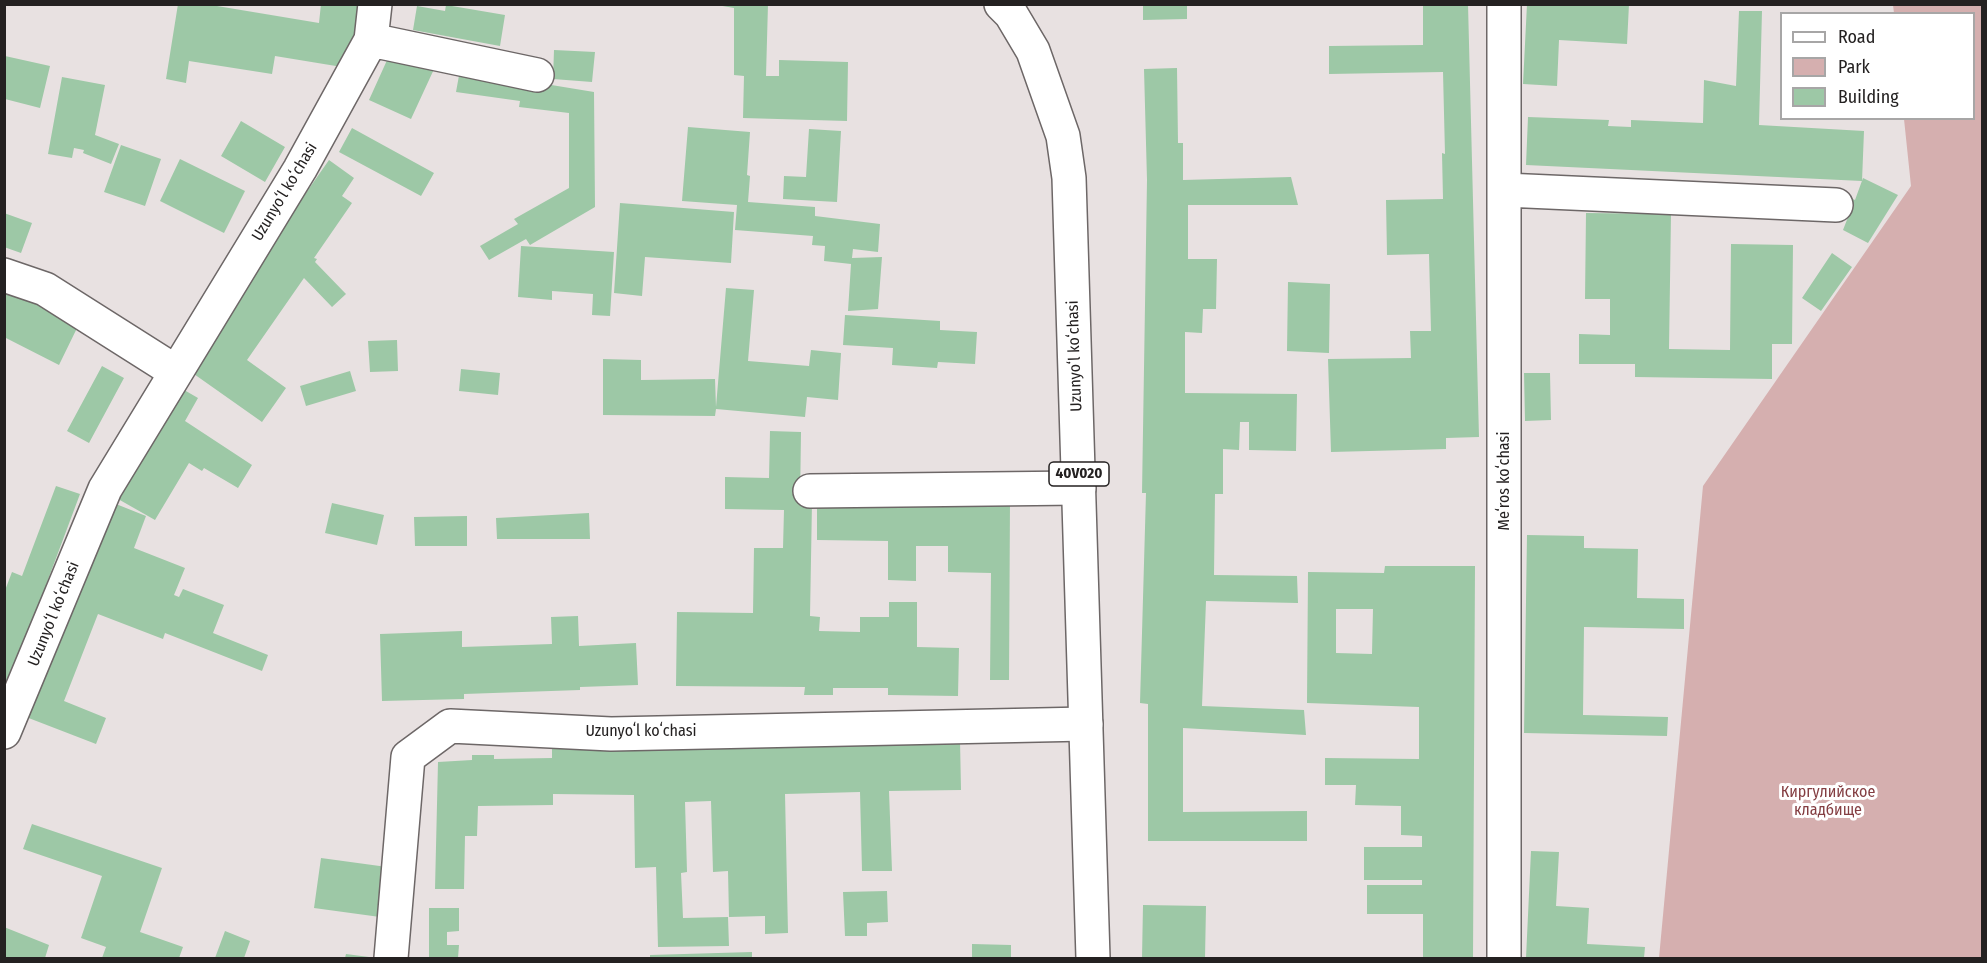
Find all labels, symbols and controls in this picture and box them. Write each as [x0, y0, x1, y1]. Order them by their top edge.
legend [1780, 12, 1975, 120]
text: Road [1838, 26, 1875, 48]
text: Park [1838, 56, 1870, 78]
text: Building [1838, 86, 1899, 108]
street label: Uzunyoʻl koʻchasi [248, 139, 322, 245]
street label: Uzunyoʻl koʻchasi [1063, 300, 1087, 412]
street label: Meʻros koʻchasi [1495, 432, 1515, 530]
road number: 40V020 [1049, 462, 1109, 486]
street label: Uzunyoʻl koʻchasi [24, 559, 84, 669]
street label: Uzunyoʻl koʻchasi [585, 722, 697, 742]
park label: Киргулийское кладбище [1781, 783, 1875, 821]

